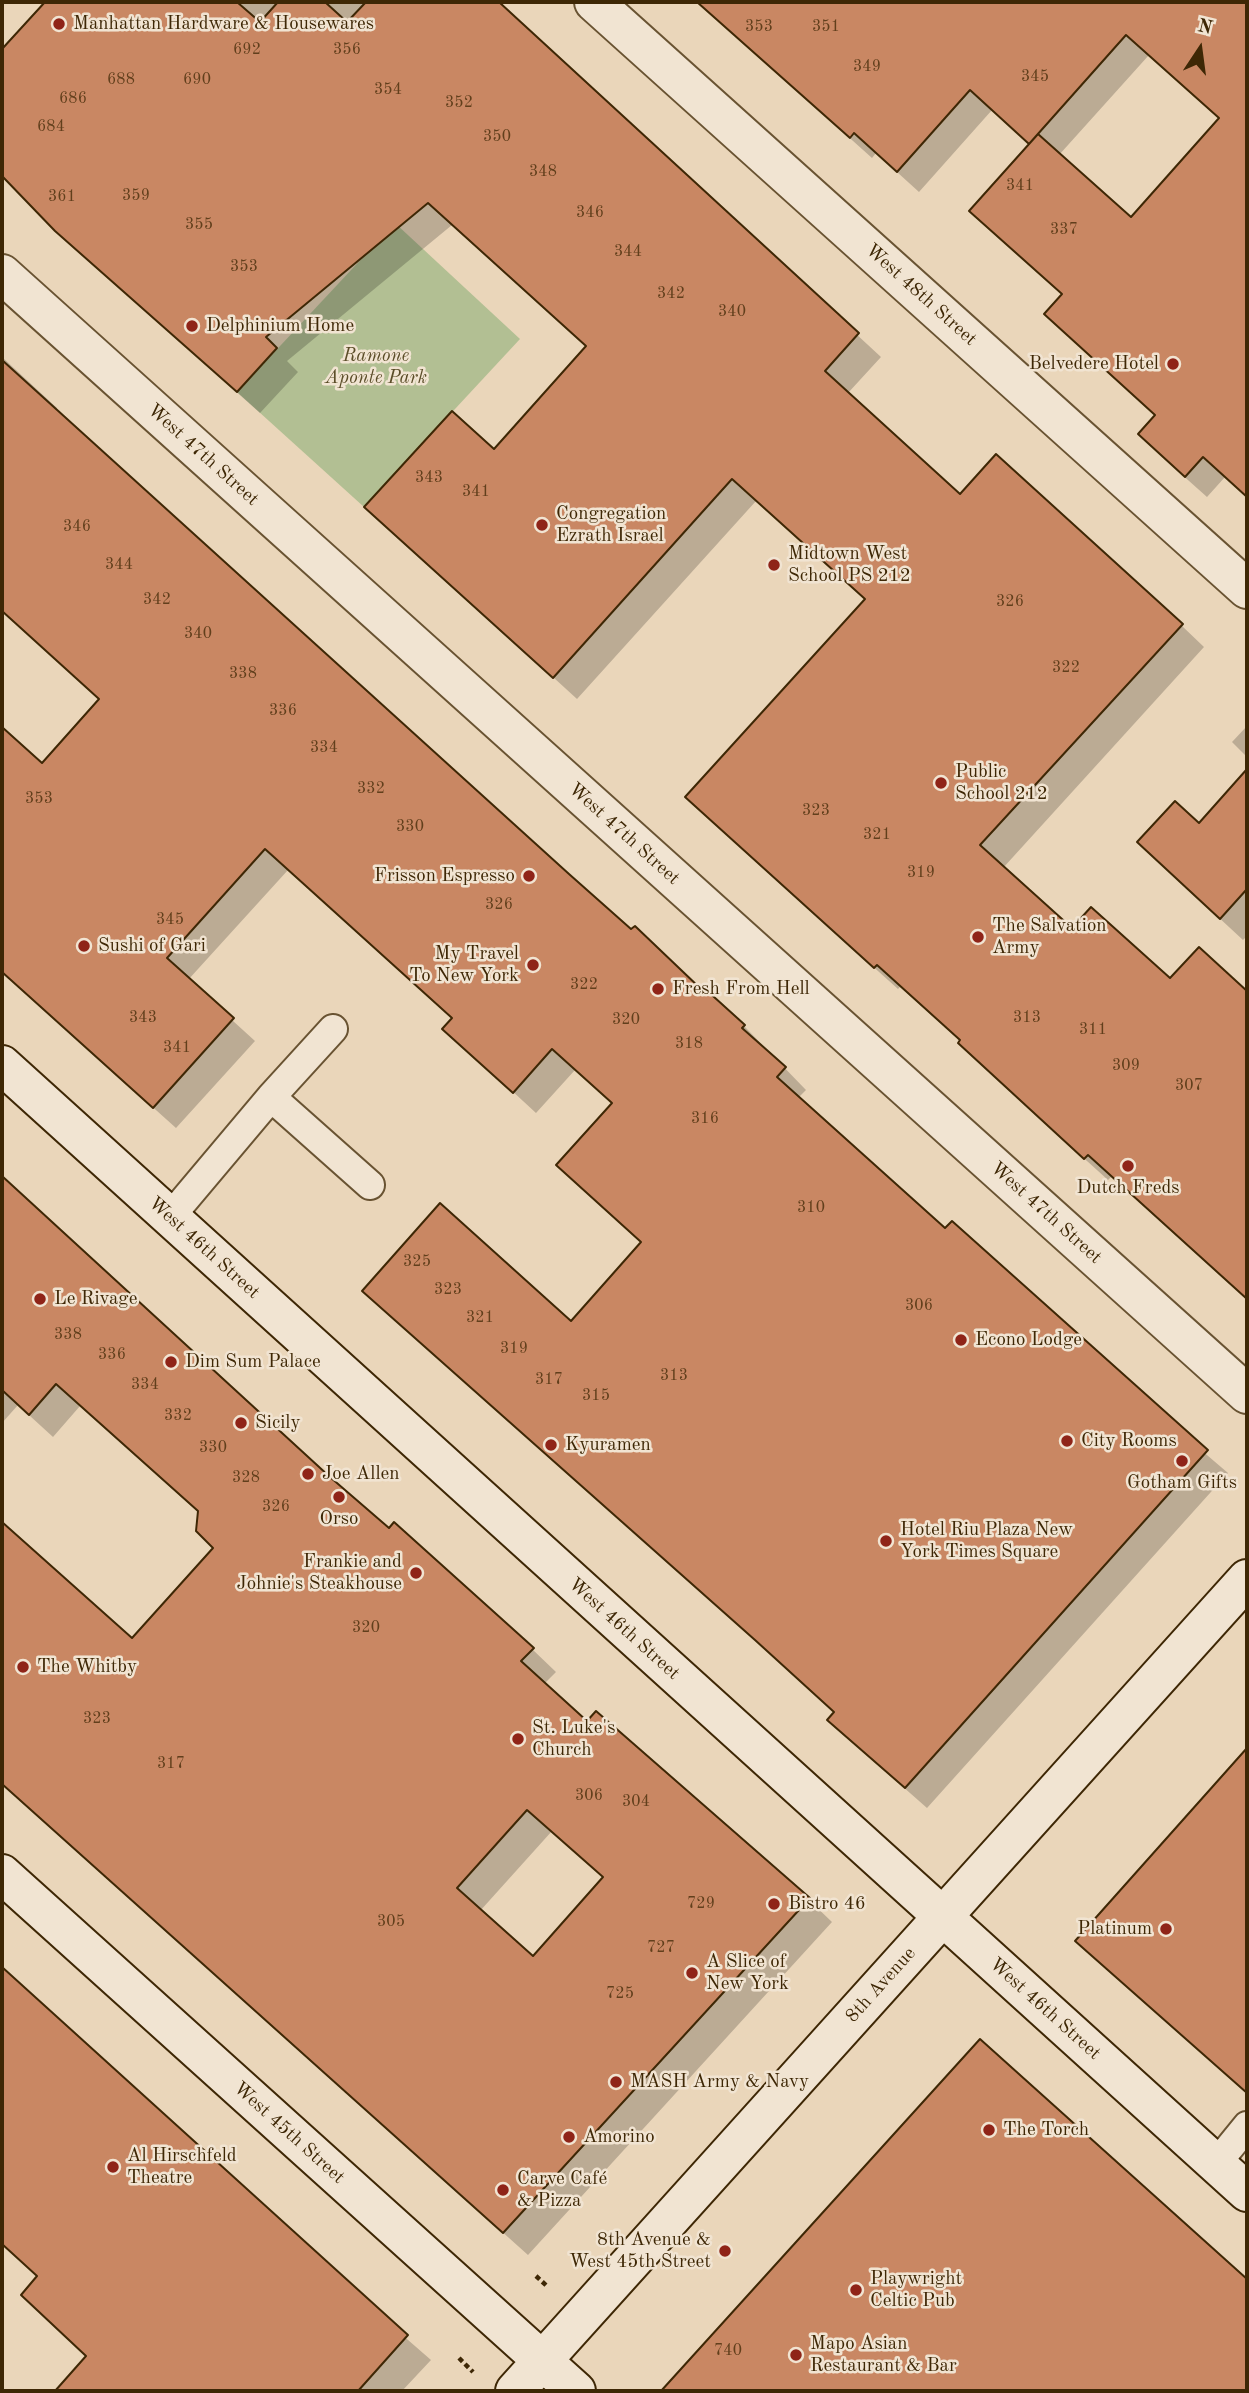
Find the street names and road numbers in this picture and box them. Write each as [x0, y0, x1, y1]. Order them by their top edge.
street label: West 48th Street [861, 239, 981, 351]
street label: West 47th Street [143, 399, 263, 511]
street label: West 47th Street [564, 778, 684, 890]
street label: West 47th Street [986, 1157, 1106, 1269]
street label: West 46th Street [144, 1192, 264, 1304]
street label: West 46th Street [564, 1573, 684, 1685]
street label: 8th Avenue [841, 1943, 921, 2027]
street label: West 46th Street [985, 1953, 1105, 2065]
street label: West 45th Street [229, 2077, 349, 2189]

